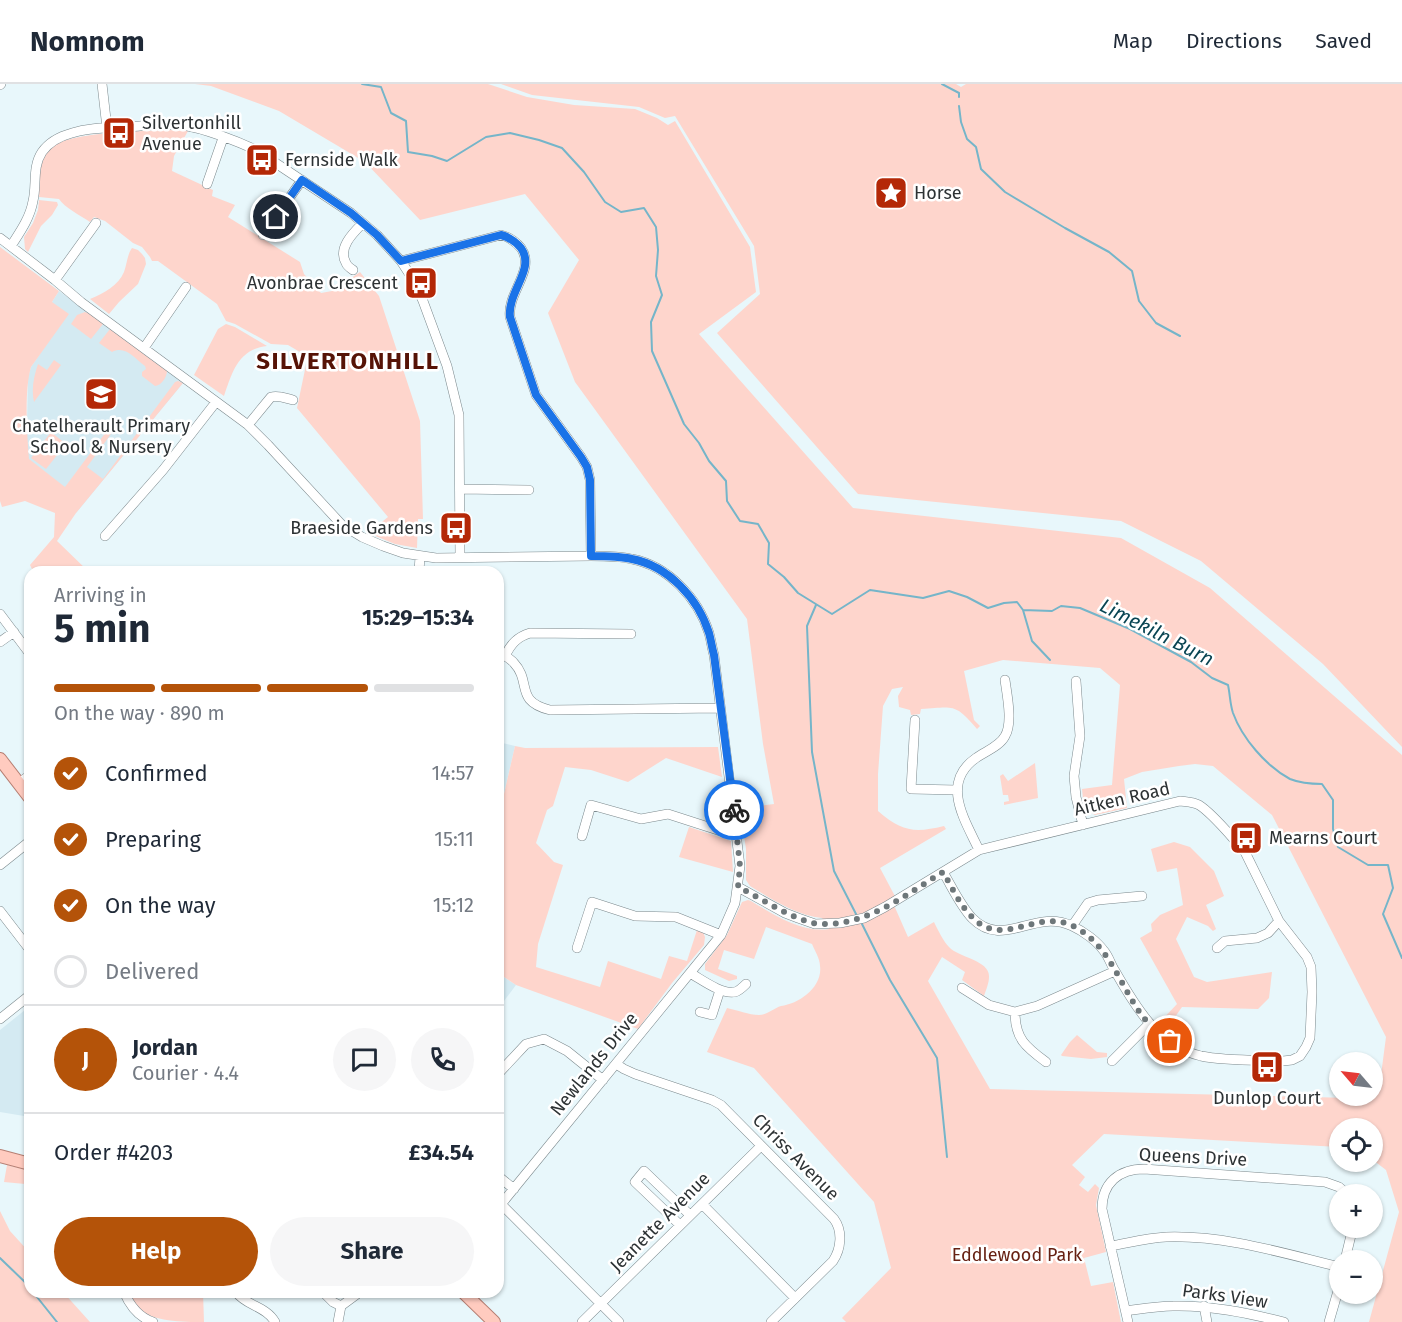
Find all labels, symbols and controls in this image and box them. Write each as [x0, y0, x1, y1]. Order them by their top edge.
text: Nomnom [30, 25, 145, 58]
text: Map [1113, 28, 1153, 54]
text: Directions [1186, 28, 1282, 54]
text: Saved [1315, 28, 1372, 54]
place label: Silvertonhill Avenue [142, 112, 241, 155]
bus stop icon: Silvertonhill Avenue [101, 115, 137, 151]
bus stop icon: Fernside Walk [244, 142, 280, 178]
place label: Fernside Walk [285, 149, 399, 171]
place icon: Horse [873, 175, 909, 211]
place label: Horse [914, 182, 962, 204]
pin [250, 191, 301, 242]
icon: home [259, 200, 292, 233]
bus stop icon: Avonbrae Crescent [403, 265, 439, 301]
place label: Avonbrae Crescent [247, 272, 398, 294]
district label: SILVERTONHILL [256, 347, 440, 375]
school or university icon: Chatelherault Primary School & Nursery [83, 376, 119, 412]
place label: Chatelherault Primary School & Nursery [12, 415, 190, 458]
bus stop icon: Braeside Gardens [438, 510, 474, 546]
place label: Braeside Gardens [290, 517, 433, 539]
text: Arriving in [54, 583, 147, 607]
water label: Limekiln Burn [1096, 593, 1218, 671]
text: 15:29–15:34 [362, 604, 474, 631]
text: 5 min [54, 606, 151, 652]
text: On the way · 890 m [54, 701, 225, 725]
icon: check [54, 757, 87, 790]
text: Confirmed [105, 760, 208, 787]
text: 14:57 [431, 761, 474, 785]
street label: Aitken Road [1072, 777, 1172, 821]
courier [704, 780, 764, 840]
icon: bike [718, 794, 751, 827]
bus stop icon: Mearns Court [1228, 820, 1264, 856]
icon: check [54, 823, 87, 856]
text: Preparing [105, 826, 201, 853]
text: 15:11 [434, 827, 474, 851]
place label: Mearns Court [1269, 827, 1378, 849]
icon: check [54, 889, 87, 922]
text: On the way [105, 892, 216, 919]
text: 15:12 [433, 893, 474, 917]
text: Delivered [105, 958, 200, 985]
street label: Newlands Drive [546, 1008, 642, 1120]
pin [1144, 1015, 1195, 1066]
icon: bag [1153, 1024, 1186, 1057]
button: chat [333, 1028, 396, 1091]
button: phone [411, 1028, 474, 1091]
text: Jordan [132, 1034, 198, 1061]
text: J [82, 1046, 89, 1073]
bus stop icon: Dunlop Court [1249, 1049, 1285, 1085]
north arrow [1329, 1052, 1383, 1106]
map controls [1329, 1052, 1383, 1304]
text: Courier · 4.4 [132, 1061, 239, 1085]
place label: Dunlop Court [1213, 1087, 1321, 1109]
street label: Chriss Avenue [748, 1109, 844, 1205]
button: locate [1329, 1118, 1383, 1172]
text: Order #4203 [54, 1139, 173, 1166]
text: £34.54 [409, 1139, 474, 1166]
street label: Queens Drive [1138, 1143, 1248, 1171]
street label: Jeanette Avenue [605, 1167, 715, 1277]
button: + [1329, 1184, 1383, 1238]
button: Help [54, 1217, 258, 1286]
button: Share [270, 1217, 474, 1286]
park label: Eddlewood Park [952, 1244, 1083, 1266]
button: − [1329, 1250, 1383, 1304]
street label: Parks View [1181, 1279, 1269, 1313]

